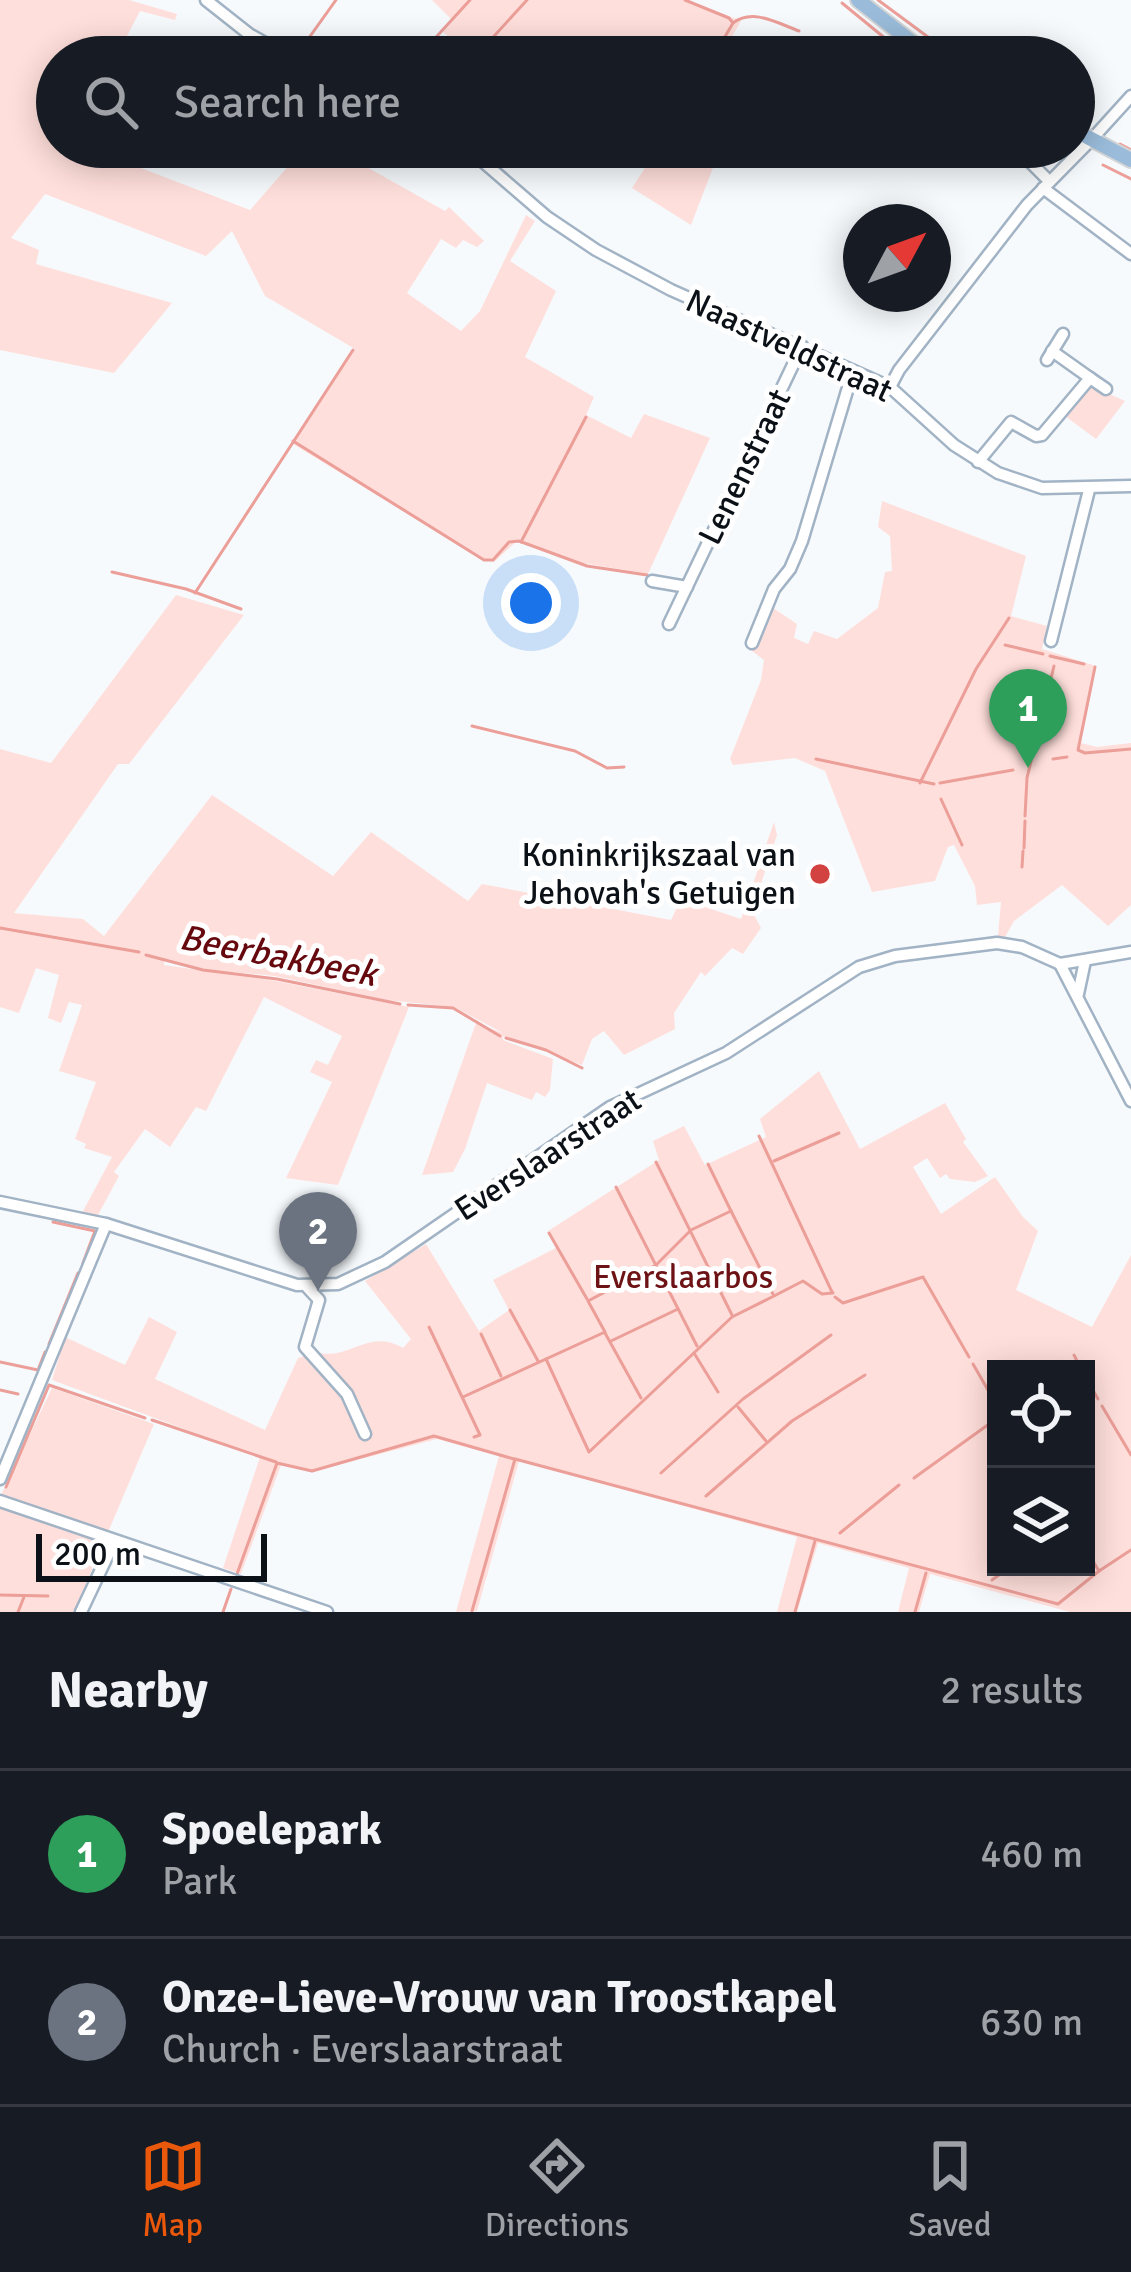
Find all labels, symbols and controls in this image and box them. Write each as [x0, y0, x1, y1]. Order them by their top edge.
search box [36, 36, 1095, 168]
icon: search [78, 69, 144, 135]
text: Search here [174, 75, 401, 130]
north arrow [843, 204, 951, 312]
street label: Naastveldstraat [679, 280, 899, 412]
street label: Lenenstraat [690, 383, 800, 551]
your location [501, 573, 561, 633]
pin: 1 [989, 669, 1067, 768]
place label: Koninkrijkszaal van Jehovah's Getuigen [522, 835, 796, 914]
marker: Koninkrijkszaal van Jehovah's Getuigen [807, 861, 833, 887]
water label: Beerbakbeek [176, 915, 383, 998]
street label: Everslaarstraat [447, 1080, 649, 1230]
pin: 2 [279, 1192, 357, 1291]
park label: Everslaarbos [593, 1257, 773, 1298]
map controls [987, 1360, 1095, 1576]
button: locate [987, 1360, 1095, 1468]
button: layers [987, 1468, 1095, 1576]
scale bar [36, 1528, 267, 1581]
text: 200 m [54, 1534, 141, 1575]
text: Nearby [48, 1659, 208, 1722]
text: 2 results [940, 1666, 1083, 1714]
text: Spoelepark [162, 1802, 382, 1857]
text: 1 [76, 1830, 98, 1878]
text: 460 m [980, 1830, 1083, 1878]
text: Park [162, 1857, 237, 1905]
text: Onze-Lieve-Vrouw van Troostkapel [162, 1970, 837, 2025]
text: 2 [76, 1998, 98, 2046]
text: 630 m [980, 1998, 1083, 2046]
text: Church · Everslaarstraat [162, 2025, 563, 2073]
tab: Map [140, 2133, 206, 2246]
tab: Directions [485, 2133, 629, 2246]
tab: Saved [908, 2133, 991, 2246]

